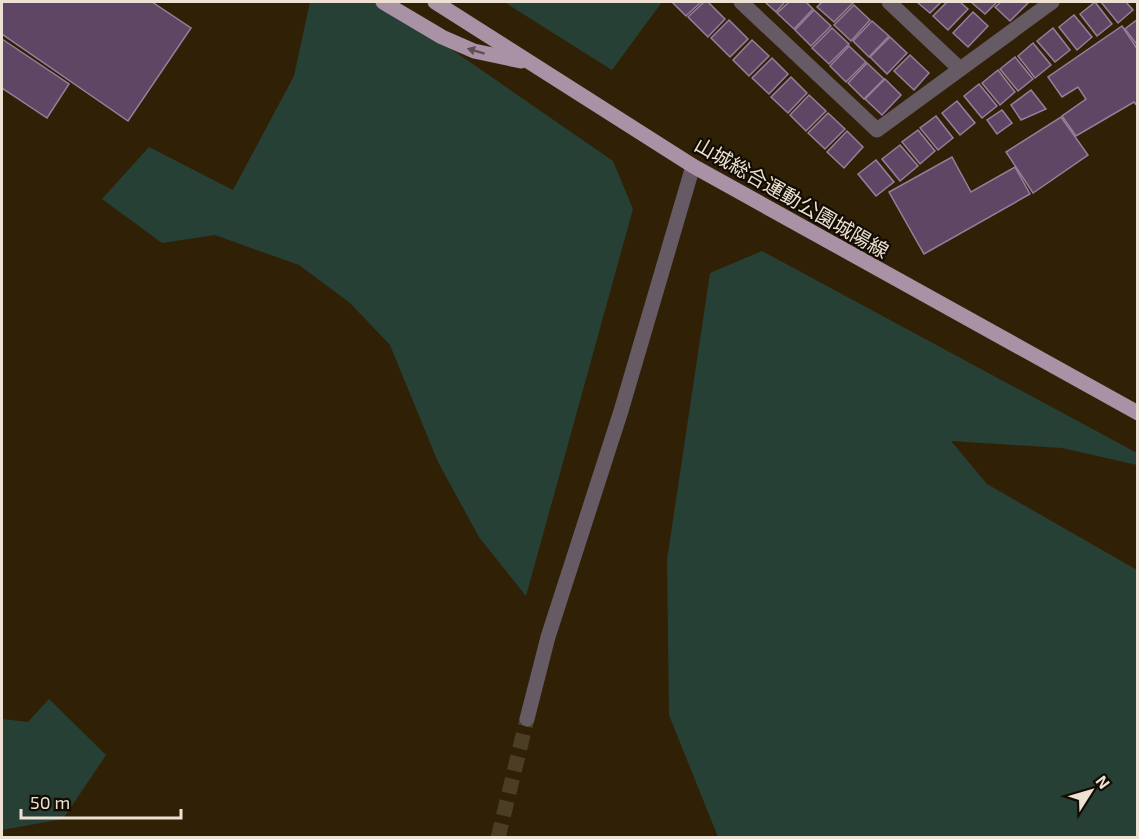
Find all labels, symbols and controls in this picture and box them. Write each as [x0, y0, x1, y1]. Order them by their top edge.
one-way arrow [467, 46, 485, 55]
street label: 山城総合運動公園城陽線 [691, 132, 893, 262]
north arrow [1061, 761, 1121, 821]
text: N [1092, 771, 1114, 792]
scale bar [21, 782, 182, 820]
text: 50 m [30, 791, 70, 813]

